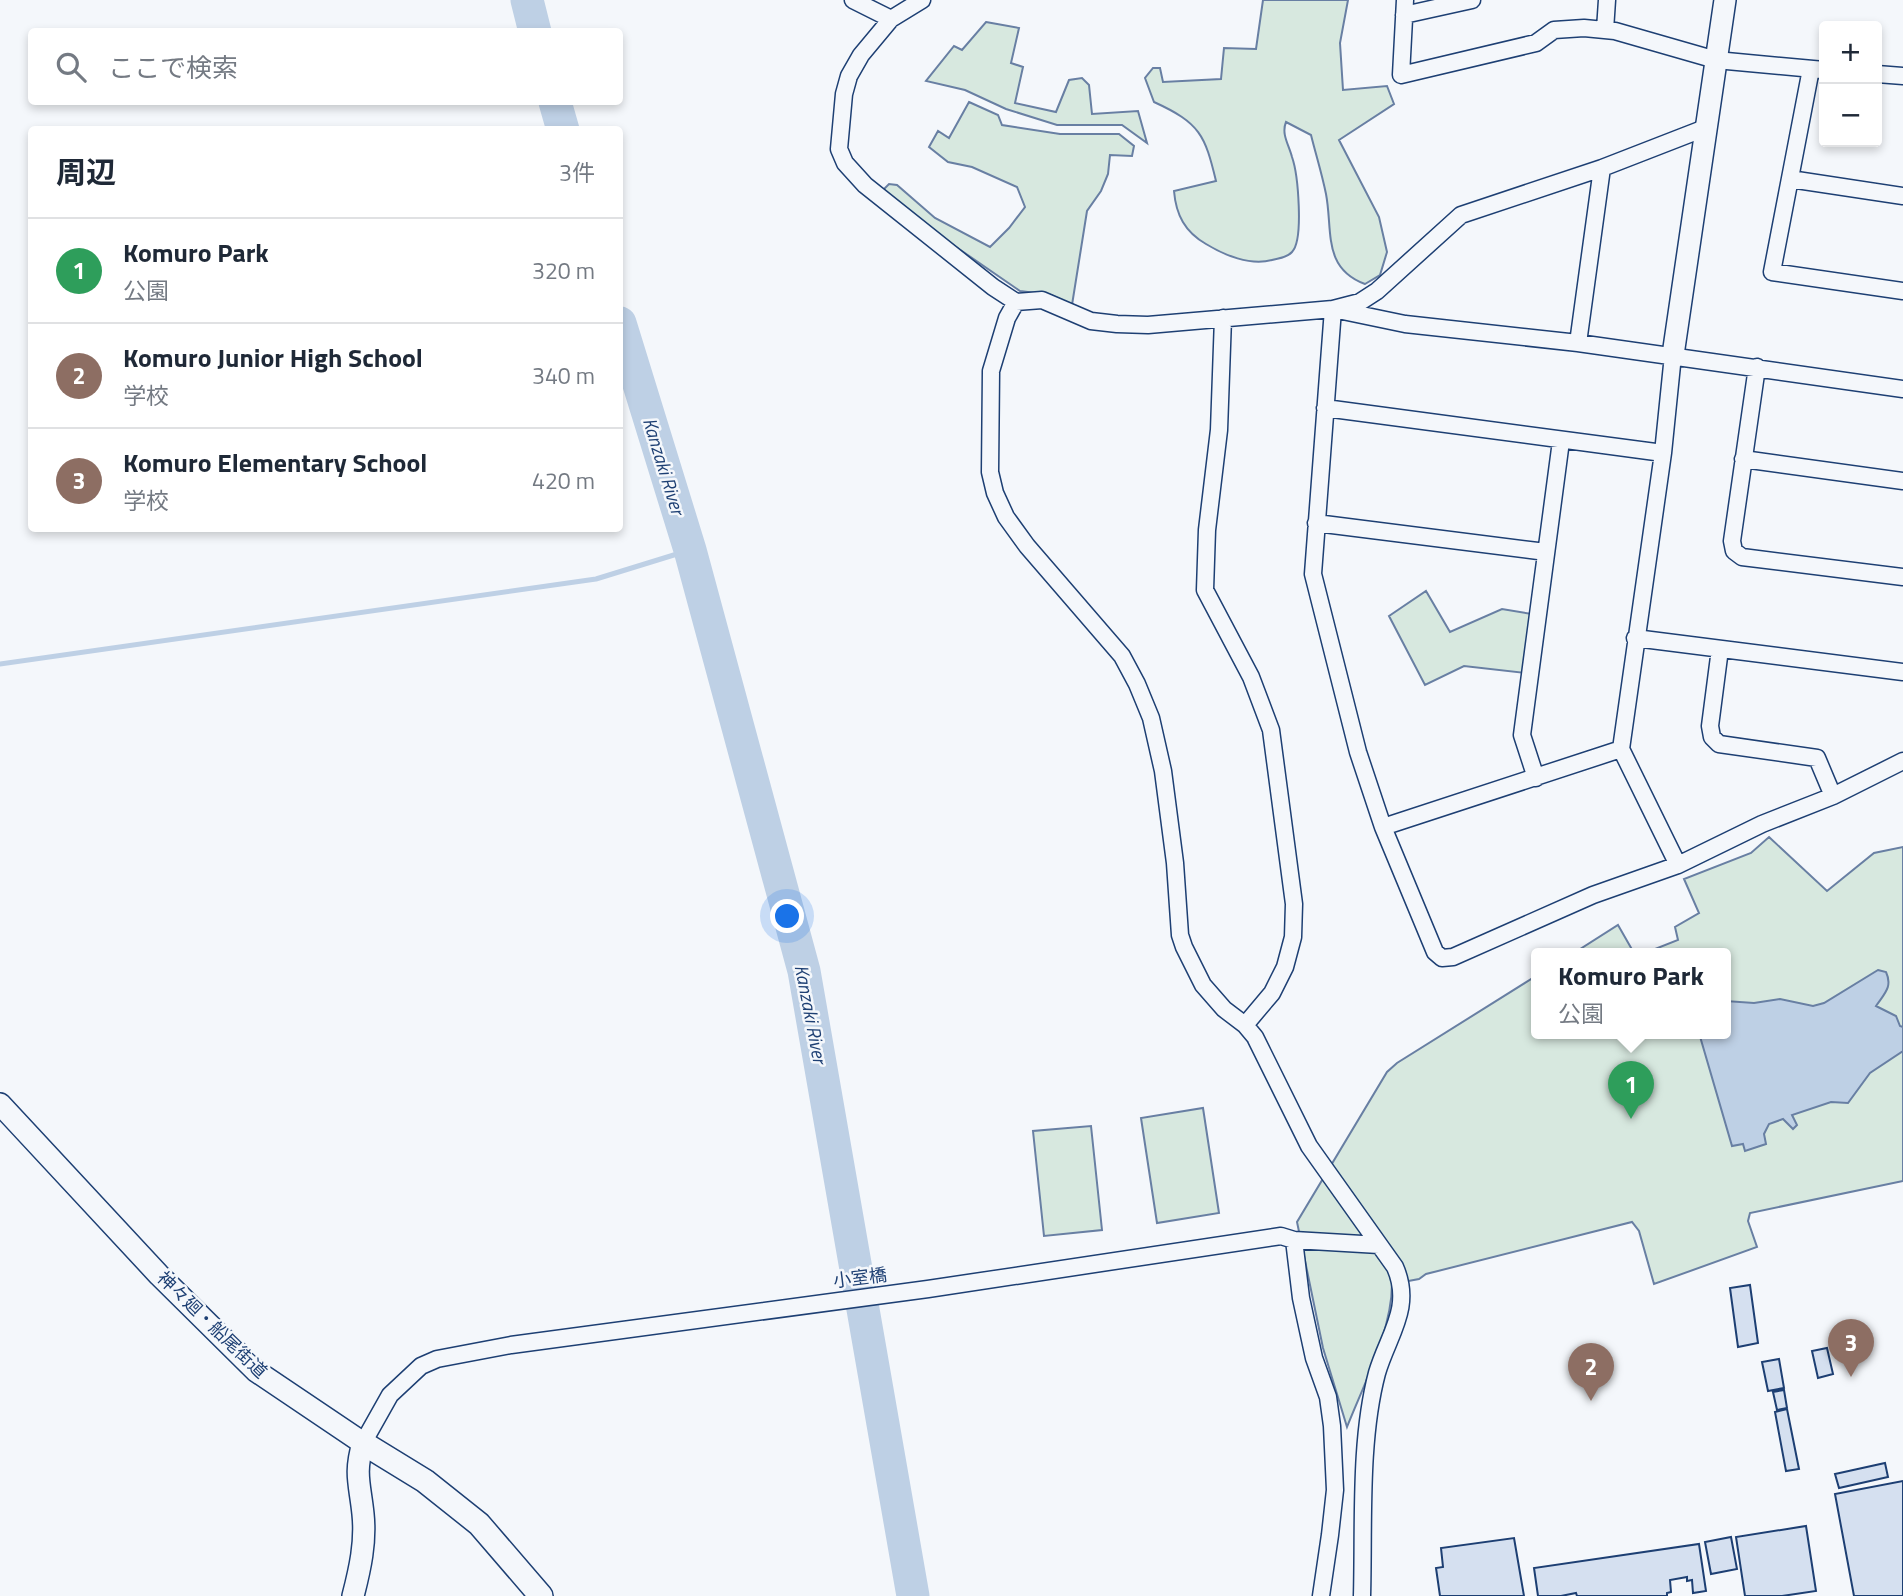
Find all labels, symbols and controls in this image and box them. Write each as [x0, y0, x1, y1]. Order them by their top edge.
map controls [1819, 21, 1882, 147]
button: + [1819, 21, 1882, 84]
search box [28, 28, 623, 105]
icon: search [52, 48, 90, 86]
text: ここで検索 [108, 48, 238, 87]
button: − [1819, 84, 1882, 147]
text: 周辺 [56, 149, 116, 195]
text: 3件 [559, 155, 595, 190]
text: Komuro Park [123, 233, 269, 272]
text: 1 [73, 253, 85, 288]
text: 320 m [532, 253, 595, 288]
text: 公園 [123, 273, 169, 308]
text: Komuro Junior High School [123, 338, 423, 377]
text: 2 [73, 358, 85, 393]
text: 340 m [532, 358, 595, 393]
text: 学校 [123, 378, 169, 413]
water label: Kanzaki River [636, 414, 694, 520]
text: Komuro Elementary School [123, 443, 427, 482]
text: 3 [73, 463, 85, 498]
text: 420 m [532, 463, 595, 498]
text: 学校 [123, 483, 169, 518]
your location [770, 899, 804, 933]
popup [1531, 948, 1731, 1039]
text: Komuro Park [1558, 956, 1704, 995]
water label: Kanzaki River [788, 962, 836, 1068]
text: 公園 [1558, 996, 1604, 1031]
pin: 1 [1608, 1061, 1654, 1119]
street label: 小室橋 [831, 1261, 888, 1294]
street label: 神々廻・船尾街道 [151, 1265, 274, 1384]
pin: 3 [1828, 1319, 1874, 1377]
pin: 2 [1568, 1343, 1614, 1401]

